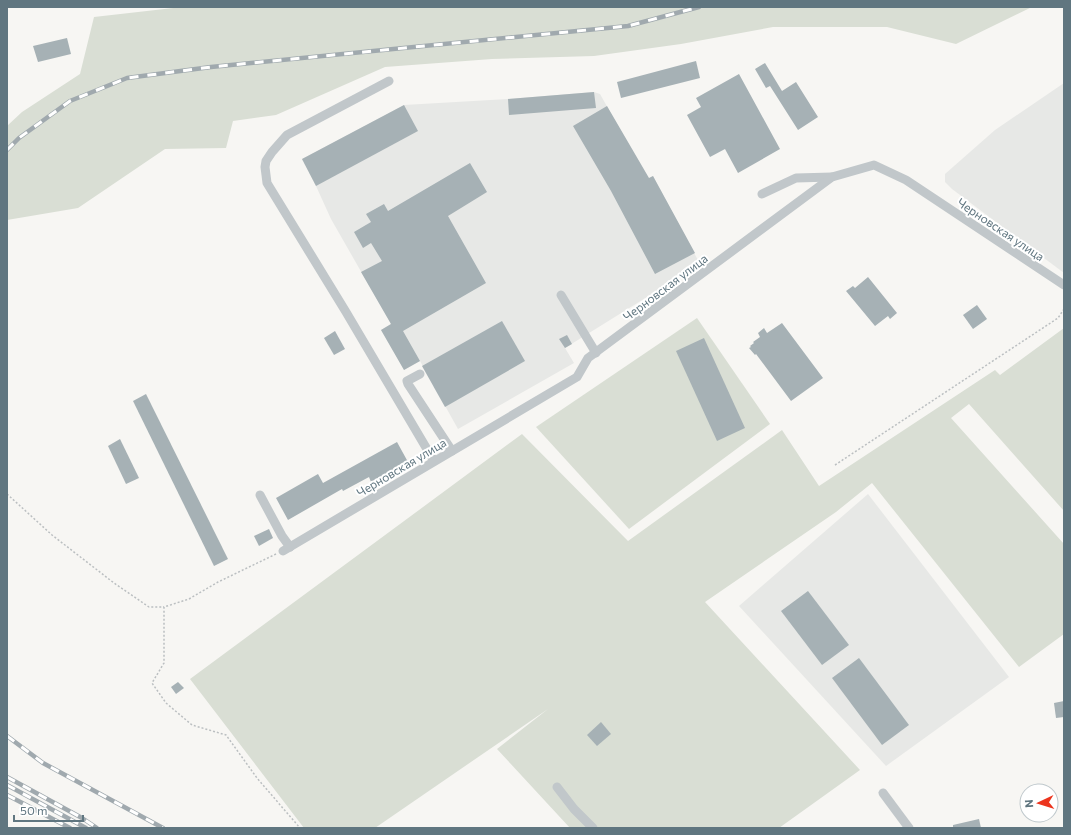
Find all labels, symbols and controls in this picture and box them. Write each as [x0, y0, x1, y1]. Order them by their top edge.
street label: Черновская улица [955, 195, 1047, 263]
street label: Черновская улица [620, 251, 710, 323]
street label: Черновская улица [354, 435, 448, 499]
north arrow [1019, 783, 1059, 823]
scale bar [14, 797, 83, 823]
text: N [1022, 799, 1035, 808]
text: 50 m [20, 803, 48, 817]

